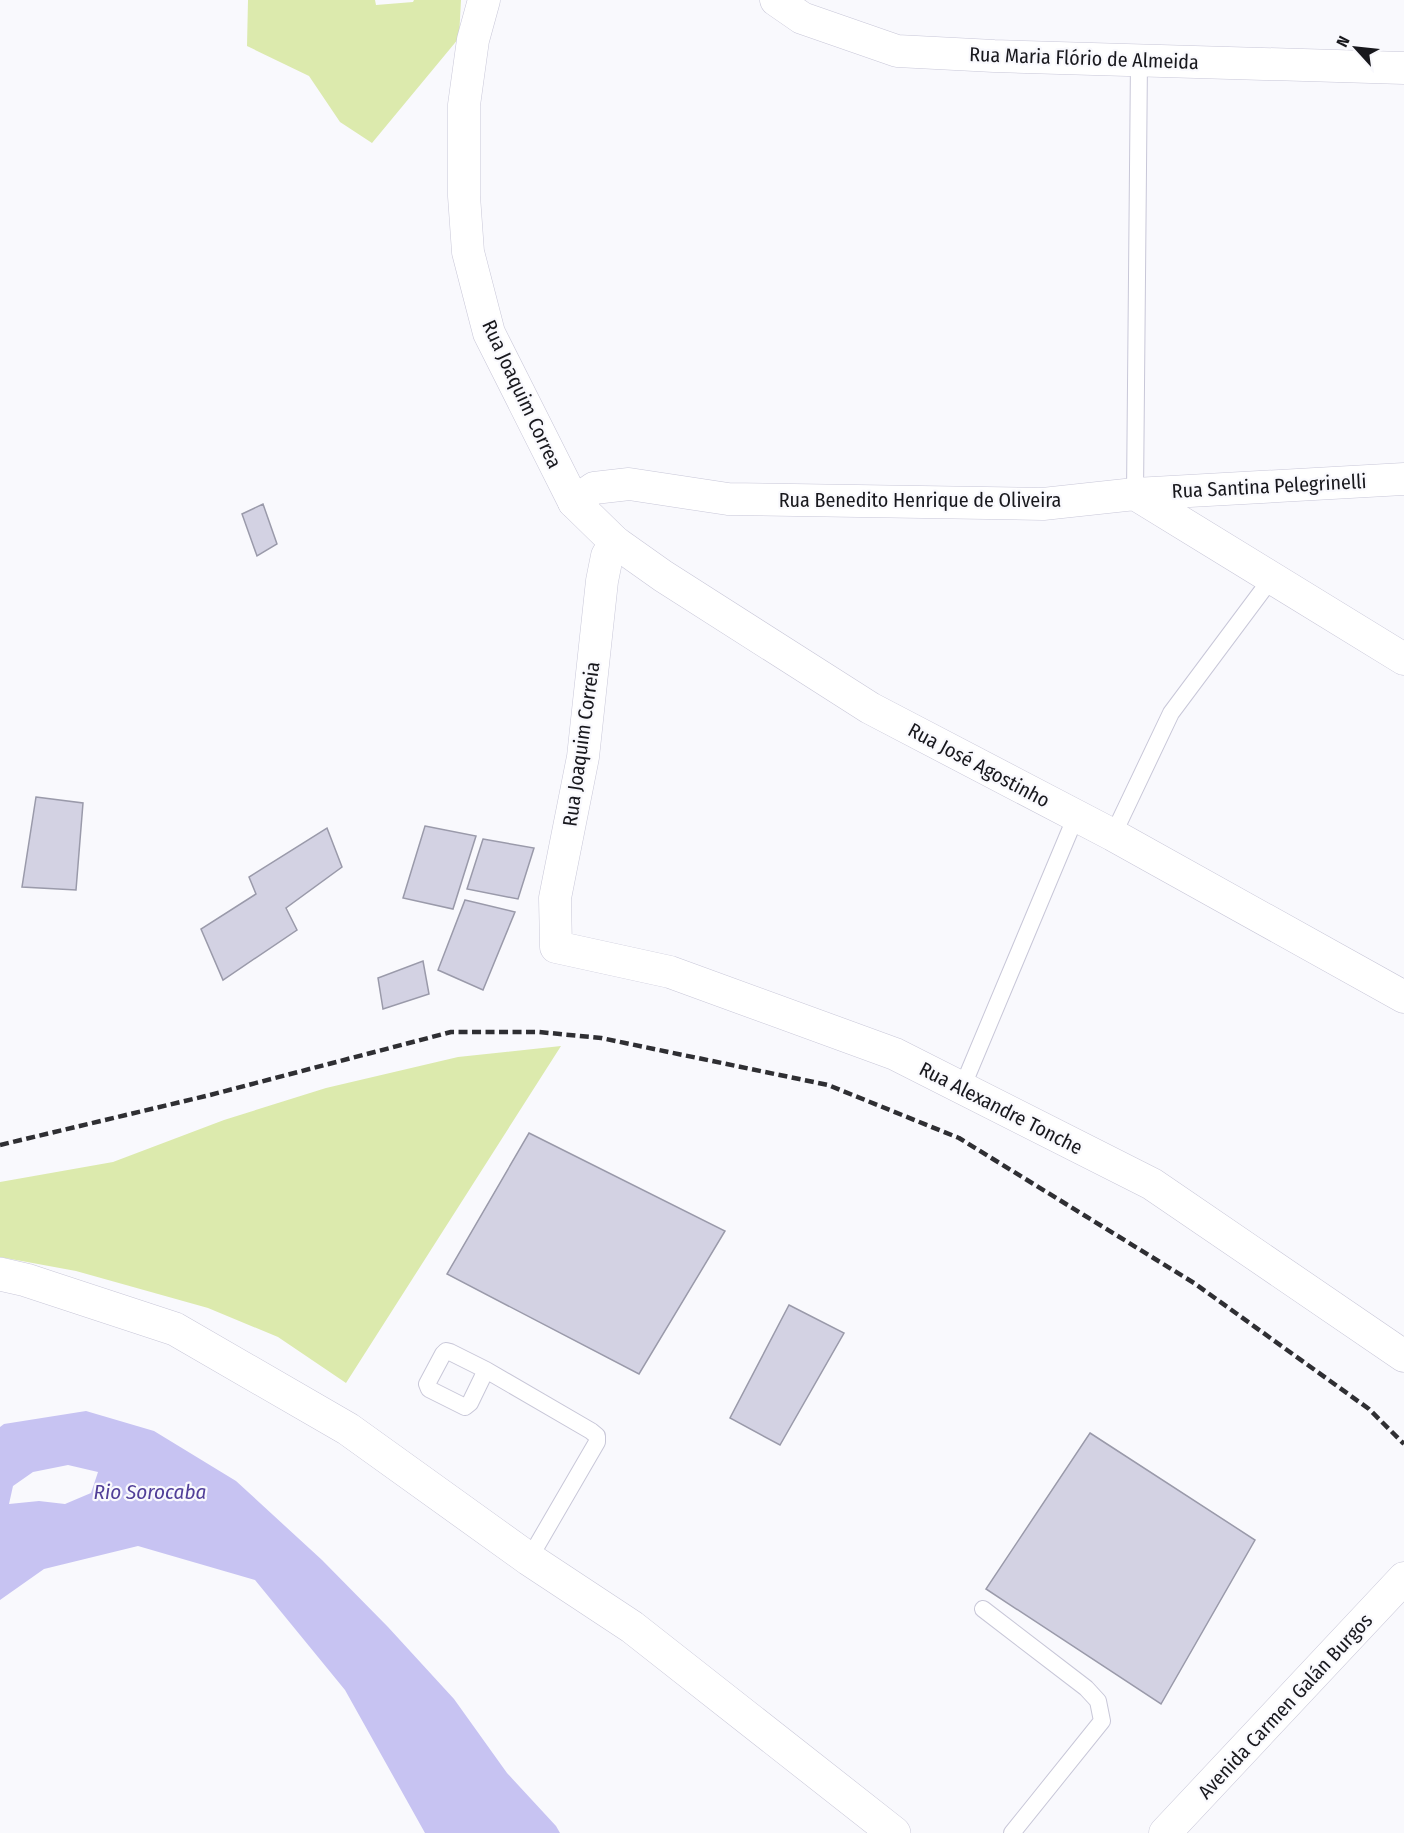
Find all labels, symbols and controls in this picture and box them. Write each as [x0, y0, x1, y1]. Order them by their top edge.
north arrow [1326, 18, 1386, 78]
text: N [1332, 33, 1354, 50]
street label: Rua Maria Flório de Almeida [969, 42, 1199, 74]
street label: Rua Joaquim Correa [477, 316, 567, 472]
street label: Rua Santina Pelegrinelli [1171, 469, 1367, 503]
street label: Rua Benedito Henrique de Oliveira [779, 488, 1061, 512]
street label: Rua Joaquim Correia [558, 660, 604, 828]
street label: Rua José Agostinho [904, 718, 1054, 812]
street label: Rua Alexandre Tonche [915, 1056, 1087, 1160]
water label: Rio Sorocaba [94, 1479, 206, 1505]
street label: Avenida Carmen Galán Burgos [1193, 1608, 1377, 1804]

